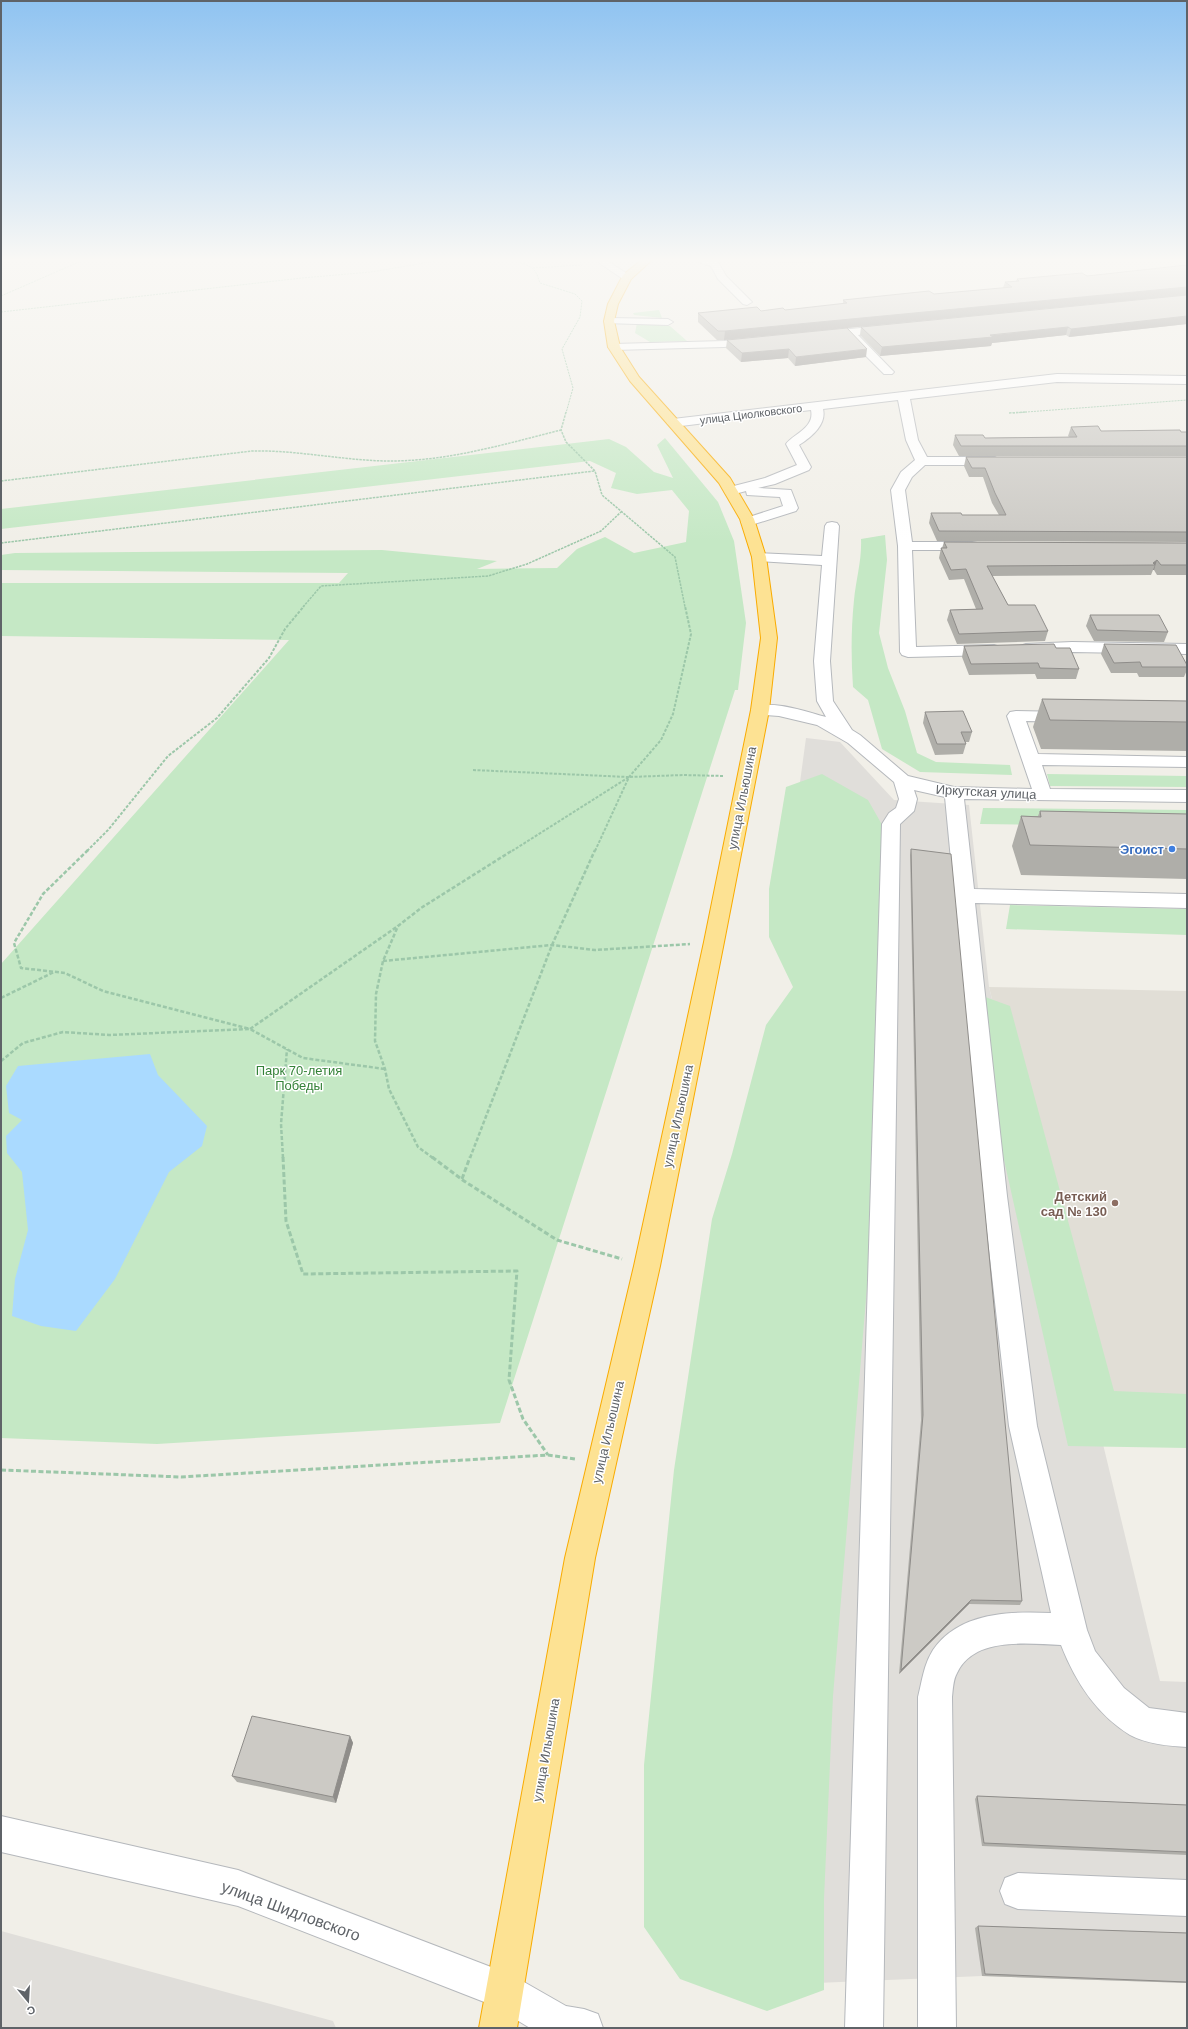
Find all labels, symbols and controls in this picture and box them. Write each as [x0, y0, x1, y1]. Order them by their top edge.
street label: улица Циолковского [699, 402, 803, 426]
street label: улица Ильюшина [725, 744, 760, 851]
street label: Иркутская улица [935, 782, 1037, 802]
place label: Эгоист [1120, 842, 1164, 857]
marker: Эгоист [1167, 844, 1177, 854]
street label: улица Ильюшина [660, 1062, 696, 1169]
park label: Парк 70-летия Победы [256, 1063, 342, 1093]
place label: Детский сад № 130 [1041, 1189, 1107, 1219]
marker: Детский сад № 130 [1110, 1198, 1120, 1208]
street label: улица Ильюшина [589, 1378, 627, 1485]
street label: улица Ильюшина [530, 1696, 563, 1803]
street label: улица Шидловского [219, 1878, 363, 1944]
north arrow [8, 1981, 48, 2021]
text: С [25, 2004, 37, 2017]

